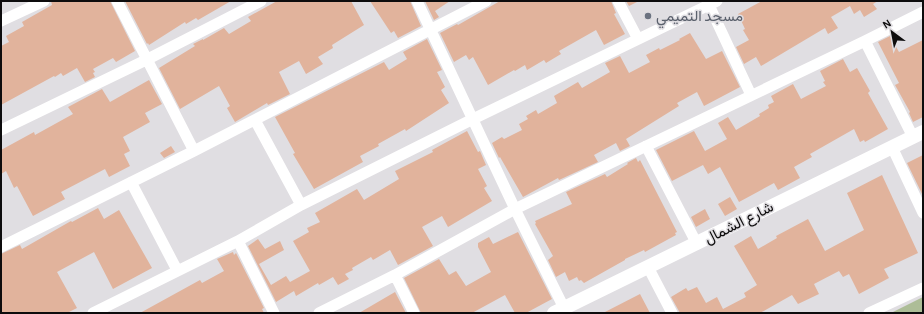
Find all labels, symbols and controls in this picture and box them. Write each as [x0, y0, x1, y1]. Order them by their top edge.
place label: مسجد التميمي [656, 9, 743, 29]
marker: مسجد التميمي [643, 11, 653, 21]
north arrow [872, 12, 912, 52]
text: N [881, 17, 893, 31]
street label: شارع الشمال [702, 199, 777, 249]

